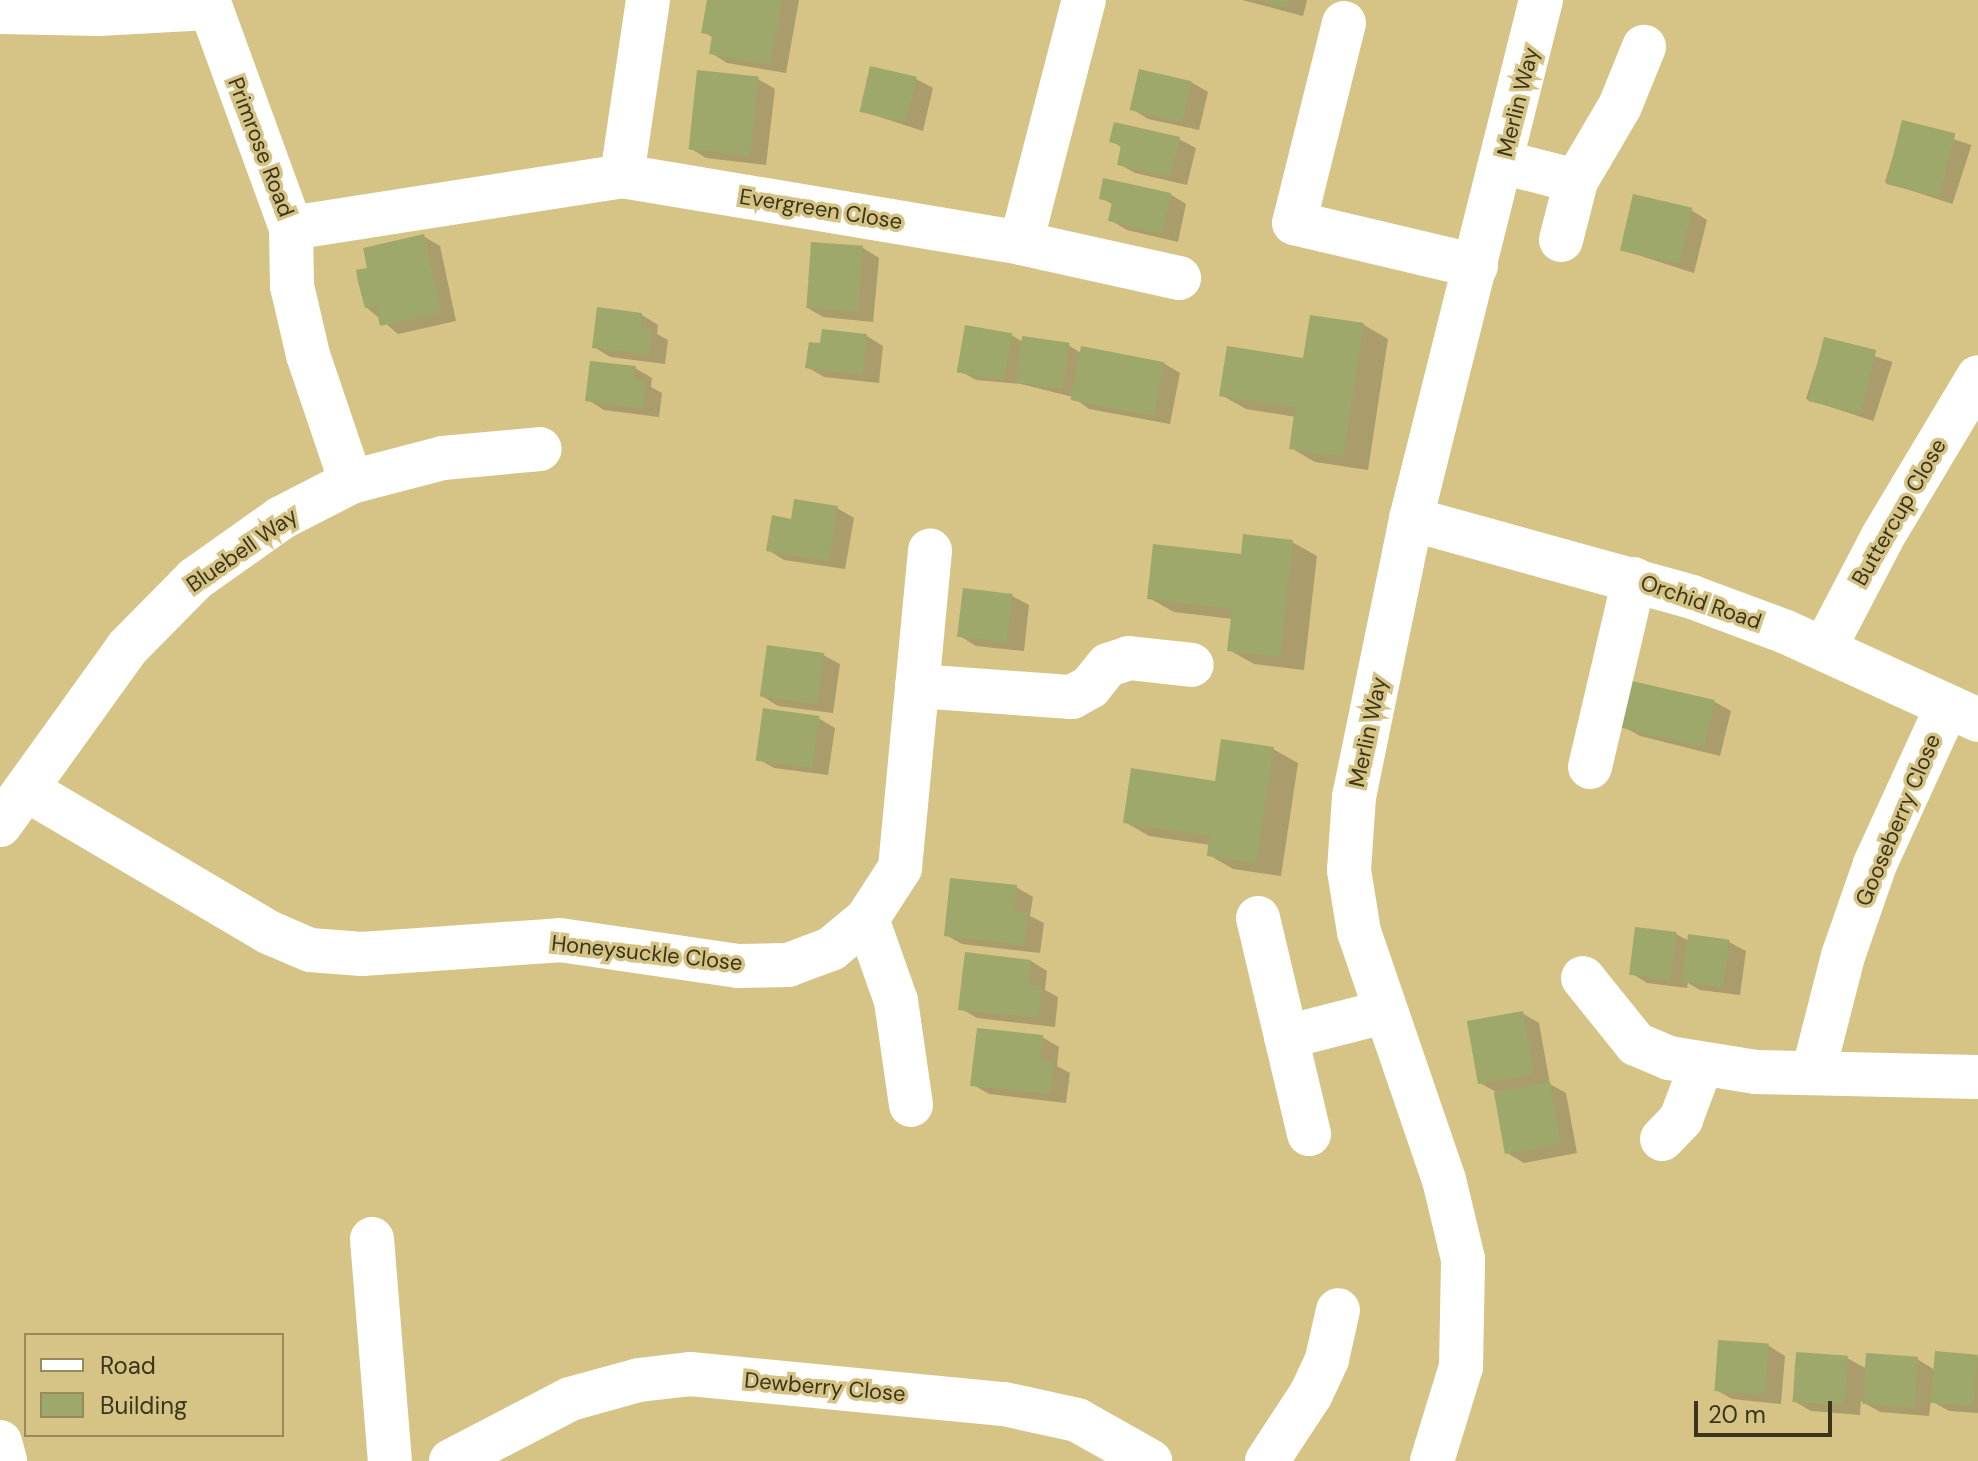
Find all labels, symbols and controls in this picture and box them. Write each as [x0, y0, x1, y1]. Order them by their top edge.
street label: Merlin Way [1492, 45, 1544, 159]
street label: Primrose Road [222, 74, 300, 220]
street label: Evergreen Close [738, 183, 904, 235]
street label: Buttercup Close [1846, 434, 1952, 590]
street label: Bluebell Way [181, 502, 303, 598]
street label: Orchid Road [1637, 569, 1765, 635]
street label: Merlin Way [1343, 675, 1393, 789]
street label: Gooseberry Close [1850, 730, 1946, 910]
street label: Honeysuckle Close [550, 930, 744, 976]
legend [24, 1333, 284, 1437]
text: Road [100, 1350, 156, 1381]
street label: Dewberry Close [743, 1367, 907, 1407]
scale bar [1698, 1385, 1836, 1435]
text: Building [100, 1390, 187, 1421]
text: 20 m [1708, 1399, 1766, 1430]

